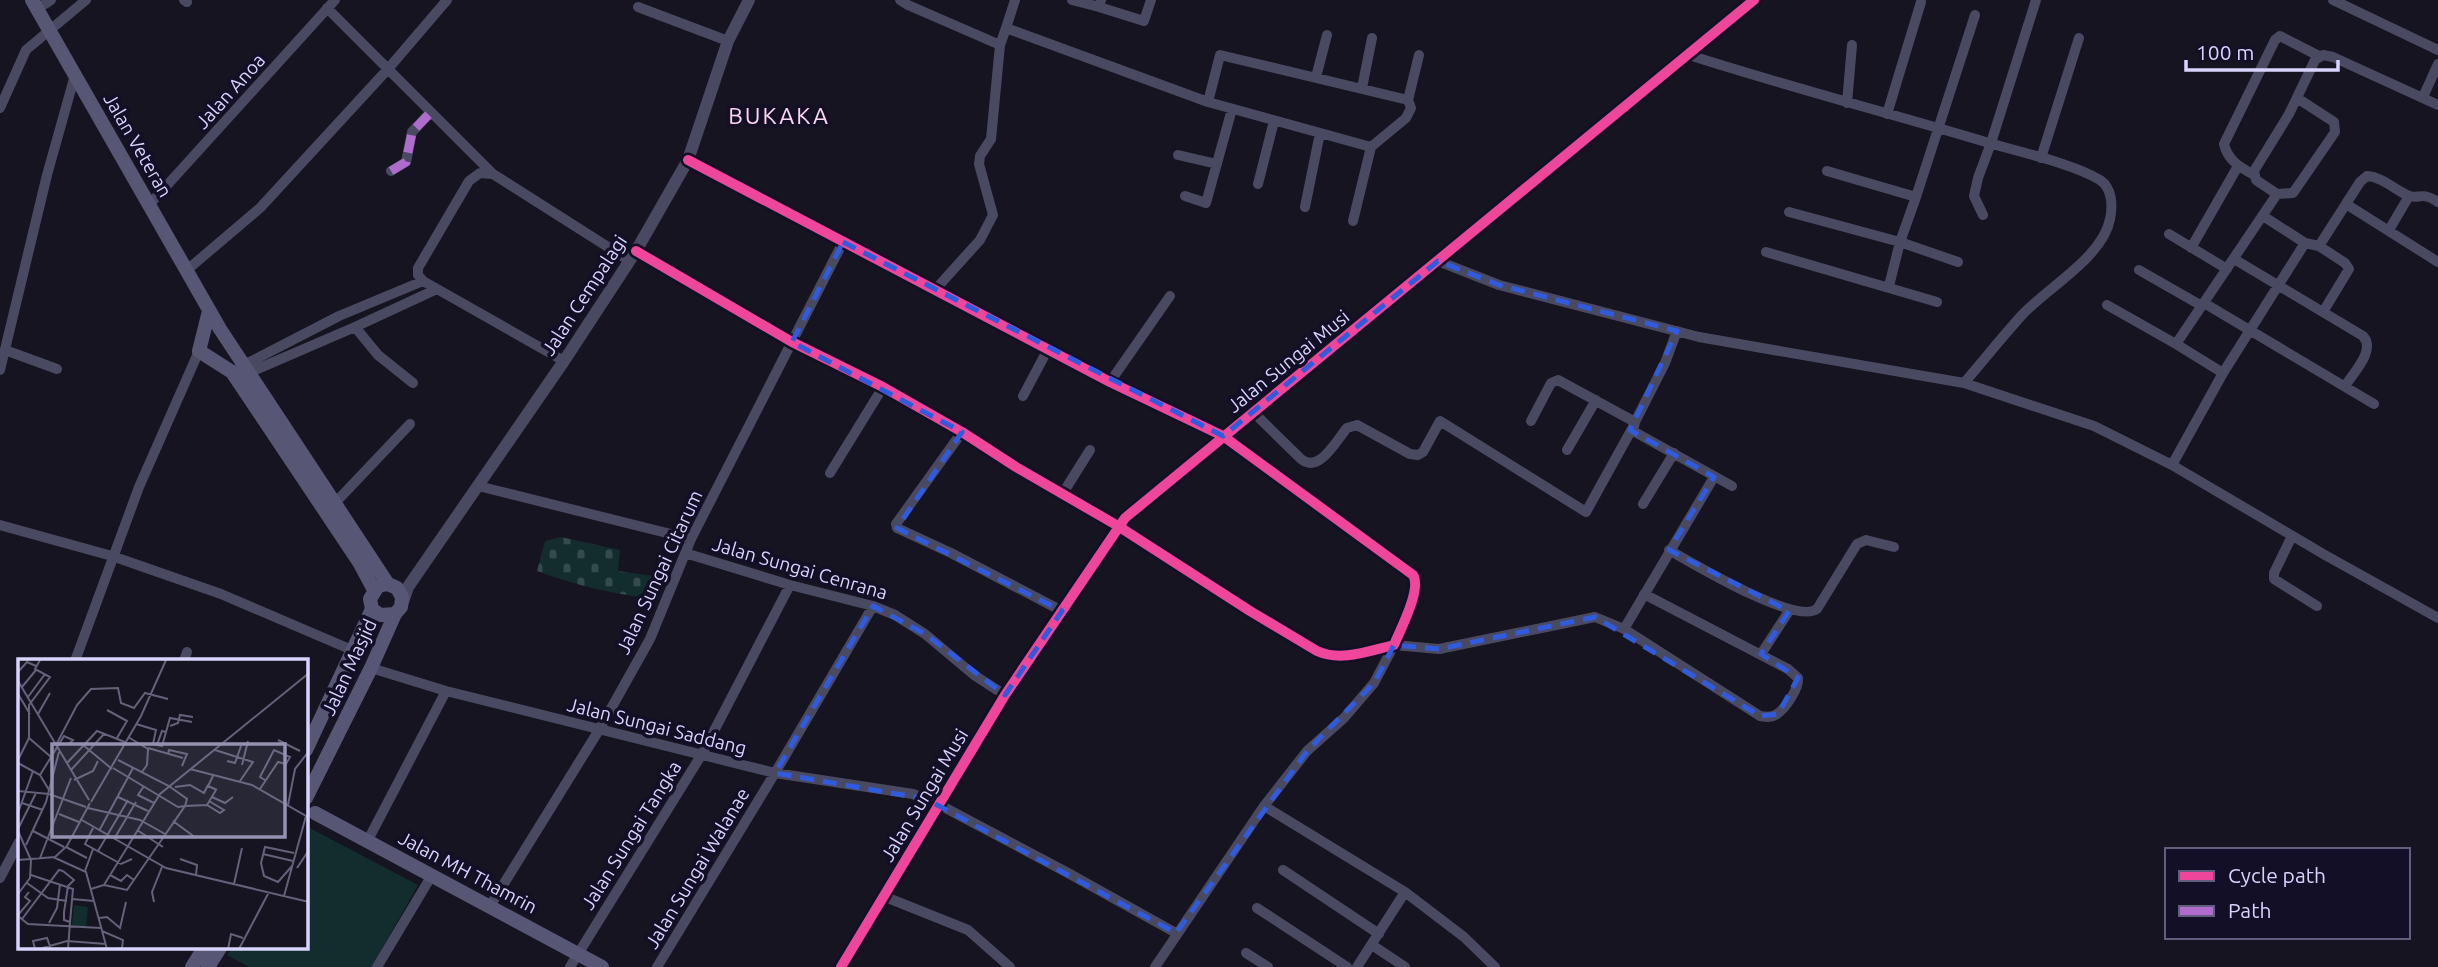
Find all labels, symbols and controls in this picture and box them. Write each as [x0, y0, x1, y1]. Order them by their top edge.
scale bar [2186, 28, 2338, 72]
text: 100 m [2196, 40, 2254, 64]
street label: Jalan Anoa [191, 49, 269, 133]
street label: Jalan Veteran [99, 89, 177, 201]
district label: BUKAKA [728, 103, 830, 128]
street label: Jalan Cempalagi [537, 231, 631, 359]
street label: Jalan Sungai Musi [1223, 305, 1353, 417]
street label: Jalan Sungai Citarum [611, 487, 707, 657]
street label: Jalan Sungai Cenrana [710, 532, 890, 604]
street label: Jalan Masjid [317, 615, 381, 719]
inset map [18, 659, 308, 950]
street label: Jalan Sungai Saddang [565, 693, 749, 759]
street label: Jalan Sungai Musi [876, 725, 972, 865]
street label: Jalan Sungai Tangka [576, 757, 686, 913]
street label: Jalan Sungai Walanae [640, 784, 754, 952]
street label: Jalan MH Thamrin [395, 826, 541, 918]
legend [2165, 848, 2410, 939]
text: Cycle path [2228, 863, 2326, 887]
text: Path [2228, 898, 2271, 922]

